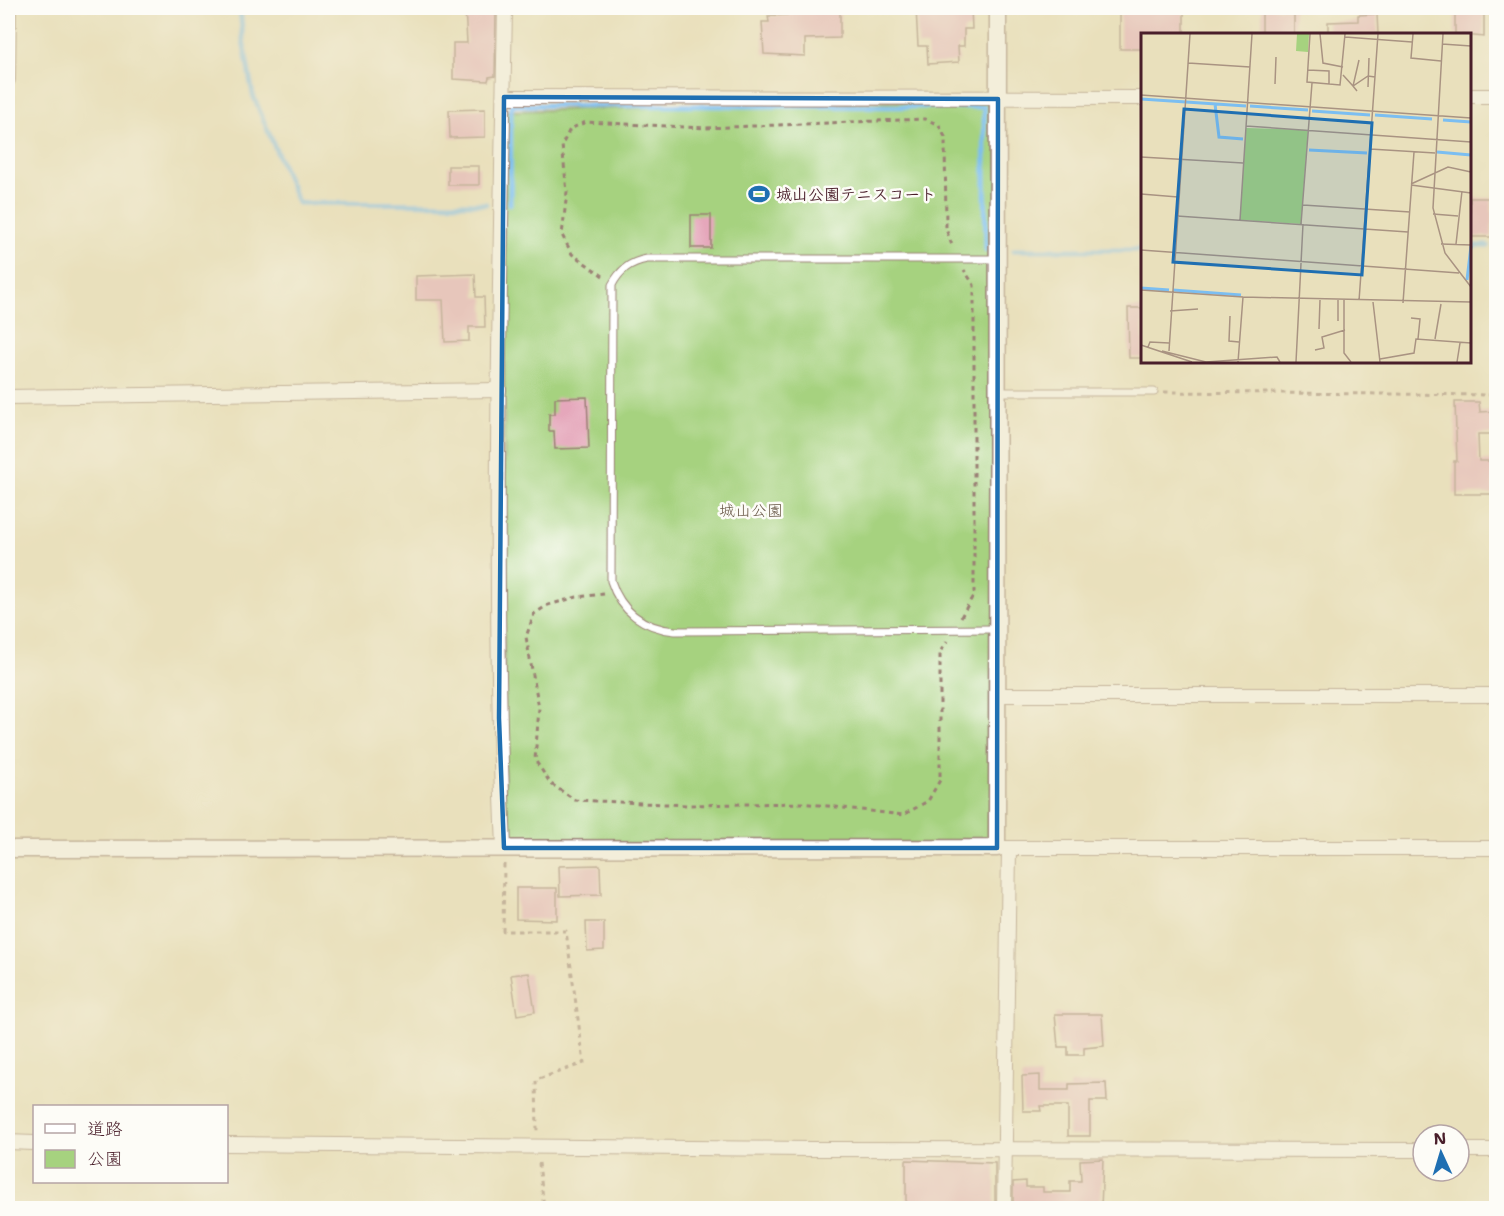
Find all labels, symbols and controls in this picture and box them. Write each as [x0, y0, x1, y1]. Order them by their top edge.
inset map [1141, 33, 1471, 363]
sports icon: 城山公園テニスコート [747, 182, 771, 206]
place label: 城山公園テニスコート [776, 184, 936, 205]
park label: 城山公園 [719, 500, 783, 521]
legend [33, 1105, 228, 1183]
text: 道路 [87, 1117, 123, 1141]
north arrow [1411, 1123, 1471, 1183]
text: N [1433, 1128, 1447, 1149]
text: 公園 [87, 1147, 123, 1171]

